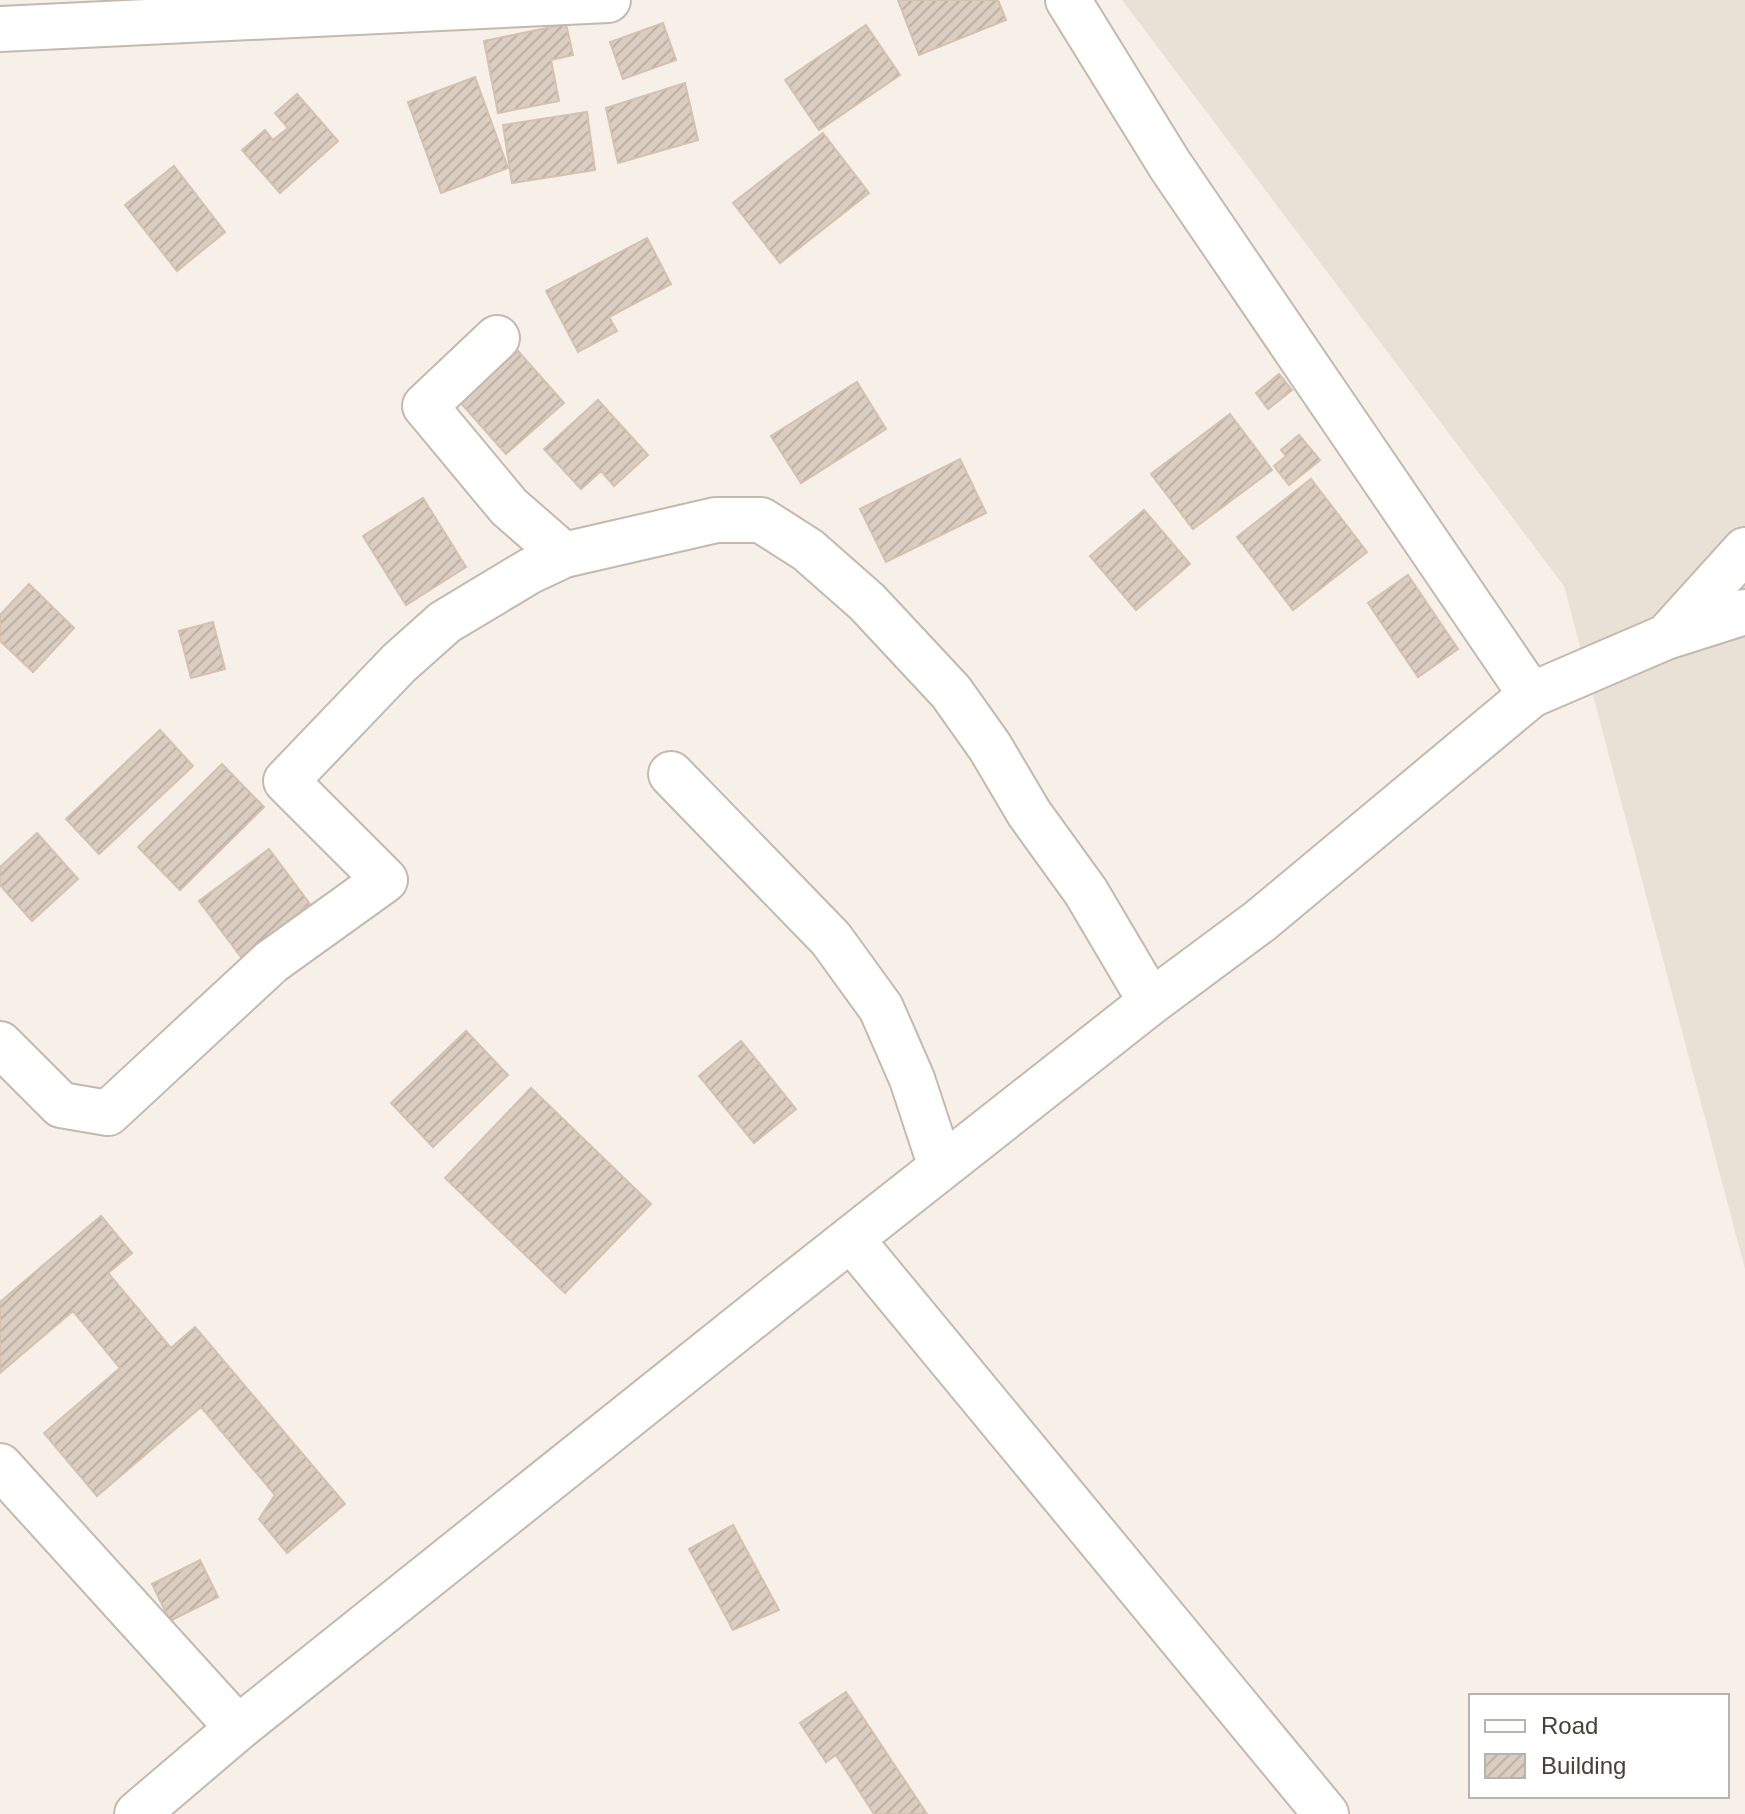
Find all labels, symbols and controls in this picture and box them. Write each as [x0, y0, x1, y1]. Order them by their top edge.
legend [1469, 1694, 1729, 1798]
text: Road [1541, 1712, 1598, 1739]
text: Building [1541, 1752, 1626, 1779]

